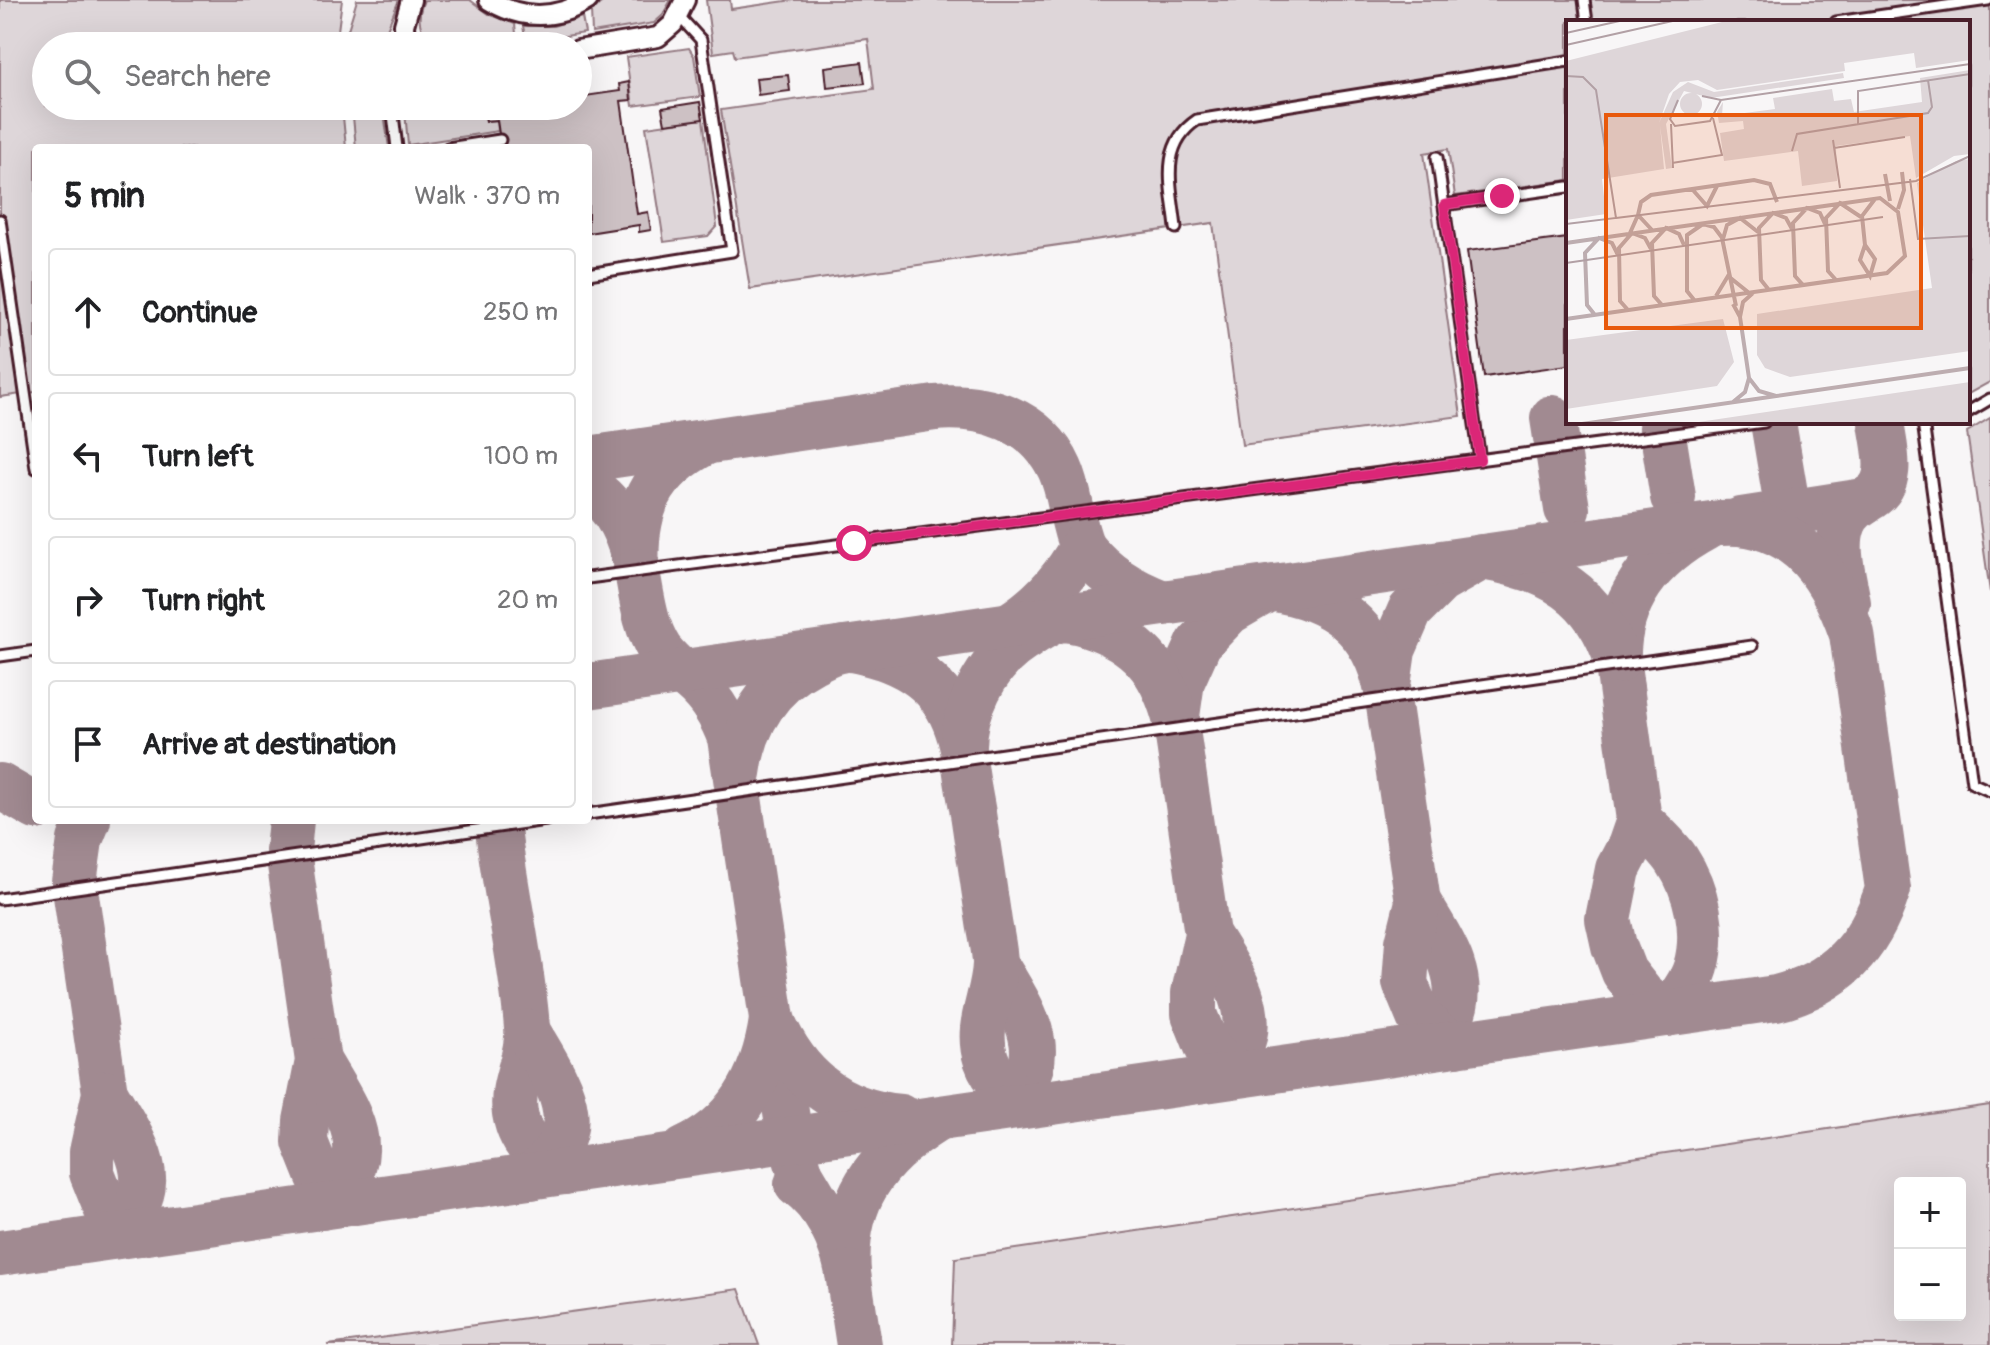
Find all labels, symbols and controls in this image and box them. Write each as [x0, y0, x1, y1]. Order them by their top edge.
inset map [1566, 20, 1970, 424]
search box [32, 32, 592, 120]
icon: search [60, 54, 104, 98]
text: Search here [124, 58, 271, 95]
text: 5 min [64, 175, 145, 218]
route end [1484, 178, 1520, 214]
text: Walk · 370 m [414, 180, 560, 212]
icon: ahead [66, 290, 110, 334]
text: Continue [142, 294, 257, 331]
text: 250 m [483, 296, 558, 328]
icon: left [66, 434, 110, 478]
text: Turn left [142, 438, 253, 475]
text: 100 m [484, 440, 558, 472]
route start [836, 525, 872, 561]
icon: right [66, 578, 110, 622]
text: Turn right [142, 582, 265, 619]
text: 20 m [497, 584, 558, 616]
icon: arrive [66, 722, 110, 766]
text: Arrive at destination [142, 726, 396, 763]
map controls [1894, 1177, 1966, 1321]
button: + [1894, 1177, 1966, 1249]
button: − [1894, 1249, 1966, 1321]

